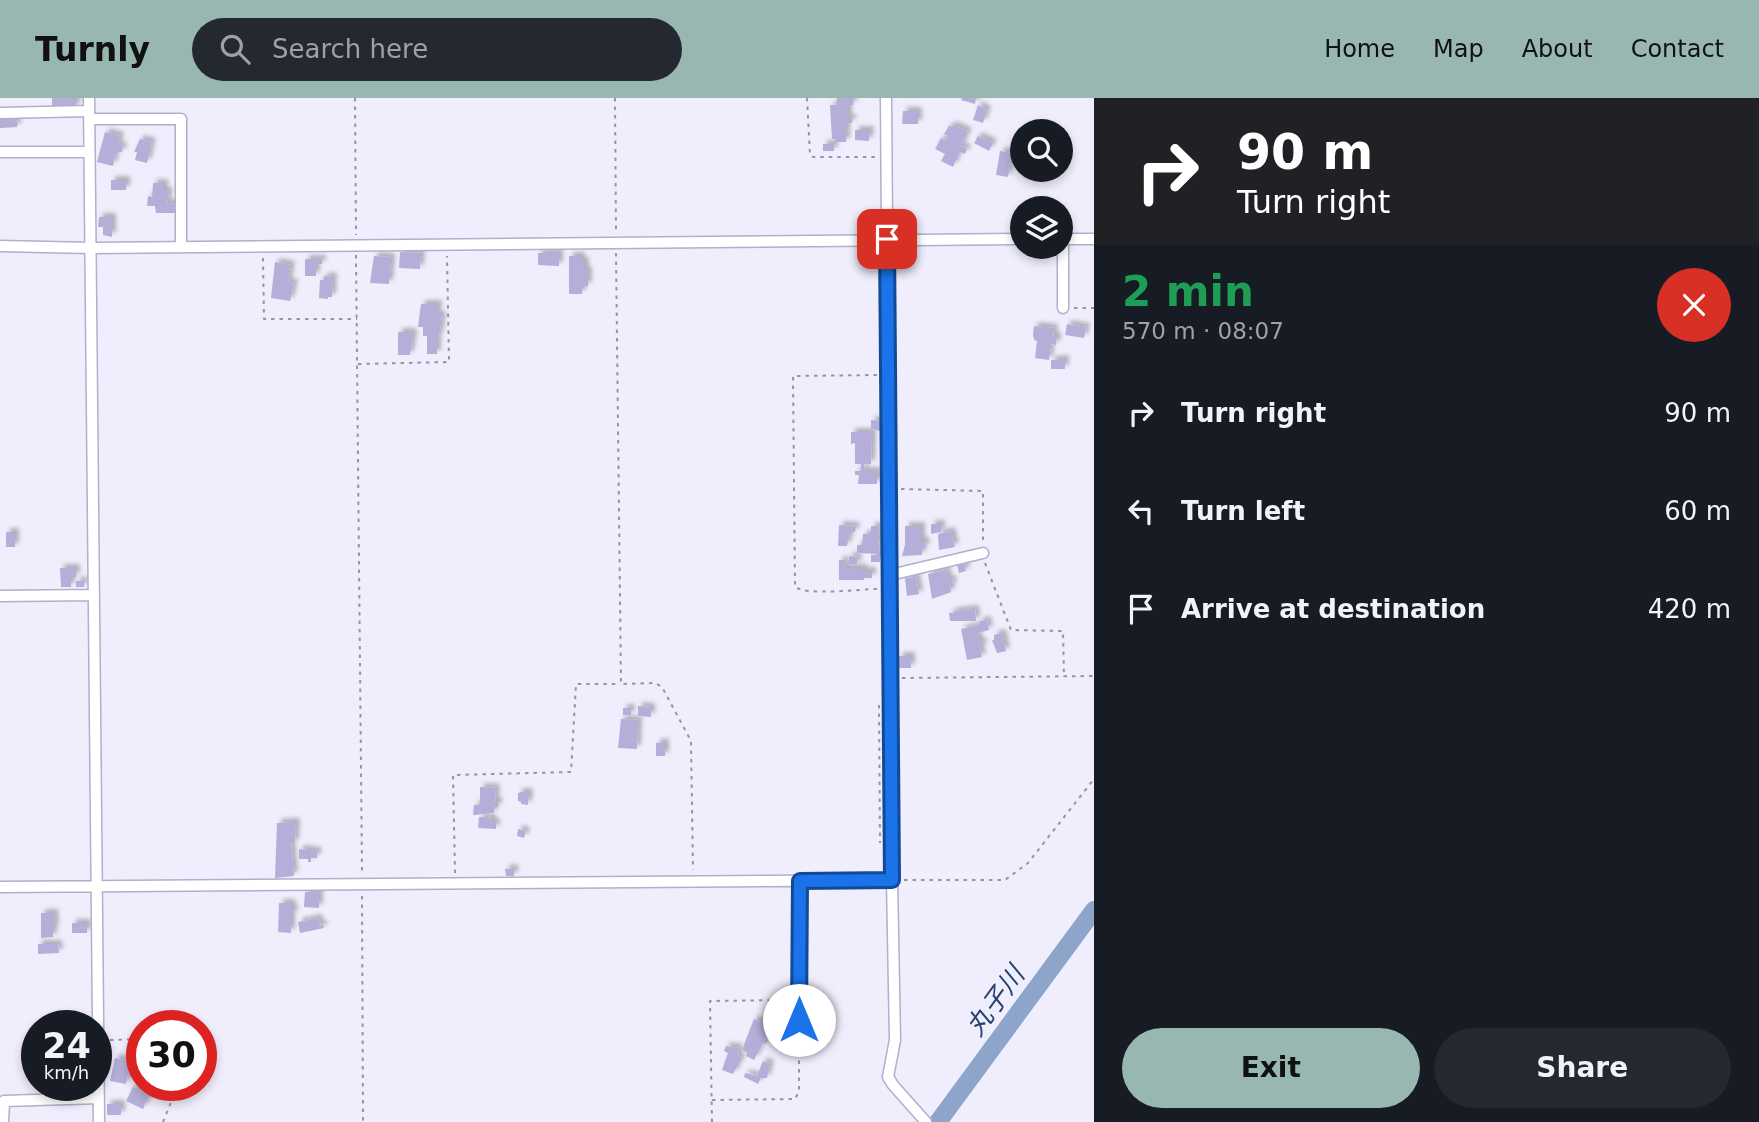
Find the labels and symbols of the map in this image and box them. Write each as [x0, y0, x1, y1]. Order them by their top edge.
pin [857, 209, 917, 269]
water label: 丸子川 [960, 958, 1032, 1041]
position arrow [762, 983, 836, 1057]
speed limit sign: 30 [126, 1010, 217, 1101]

